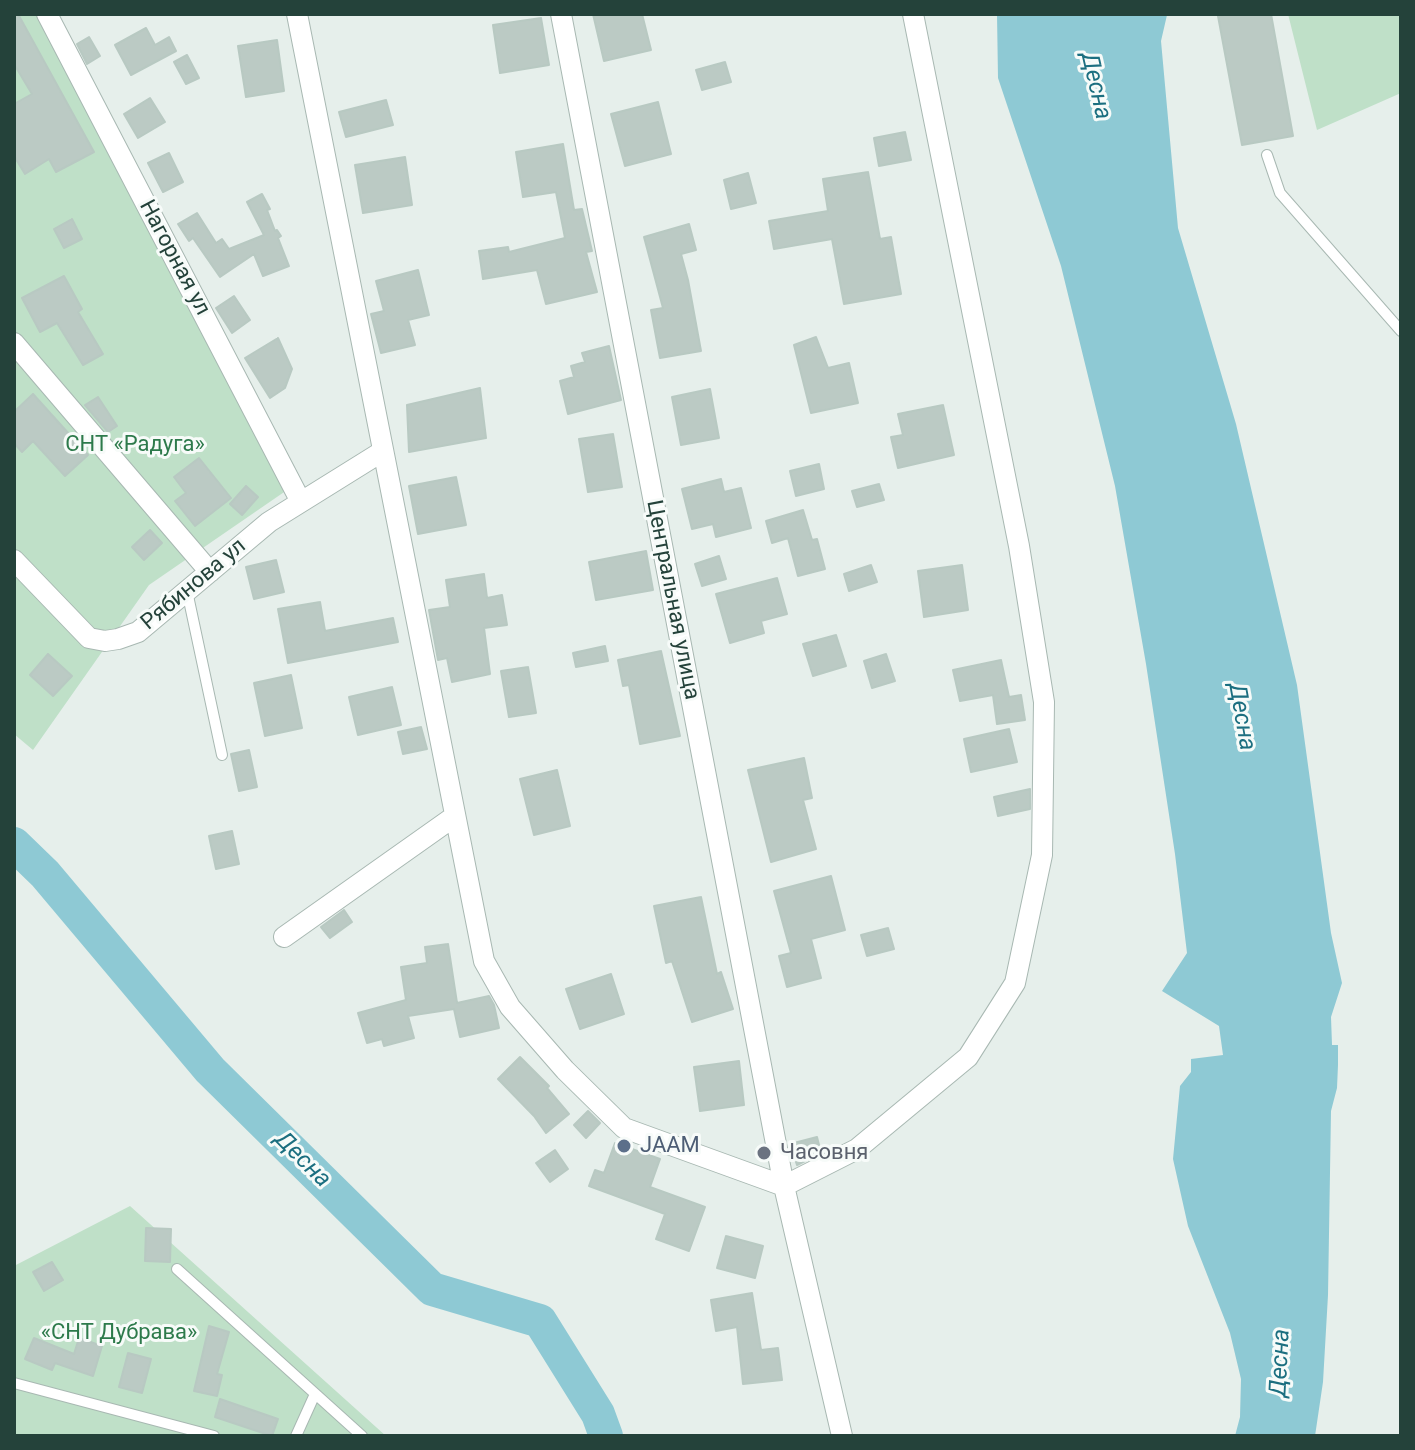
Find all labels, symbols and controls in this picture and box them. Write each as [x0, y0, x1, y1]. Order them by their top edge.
water label: Десна [1073, 50, 1117, 122]
street label: Нагорная ул [133, 196, 215, 320]
park label: СНТ «Радуга» [65, 432, 205, 458]
street label: Центральная улица [640, 498, 704, 702]
street label: Рябинова ул [136, 534, 252, 636]
water label: Десна [1221, 681, 1261, 753]
water label: Десна [268, 1126, 336, 1194]
place label: JAAM [640, 1133, 700, 1159]
marker: JAAM [615, 1137, 633, 1155]
place label: Часовня [780, 1140, 868, 1166]
marker: Часовня [755, 1144, 773, 1162]
park label: «СНТ Дубрава» [41, 1320, 197, 1346]
water label: Десна [1265, 1328, 1297, 1398]

